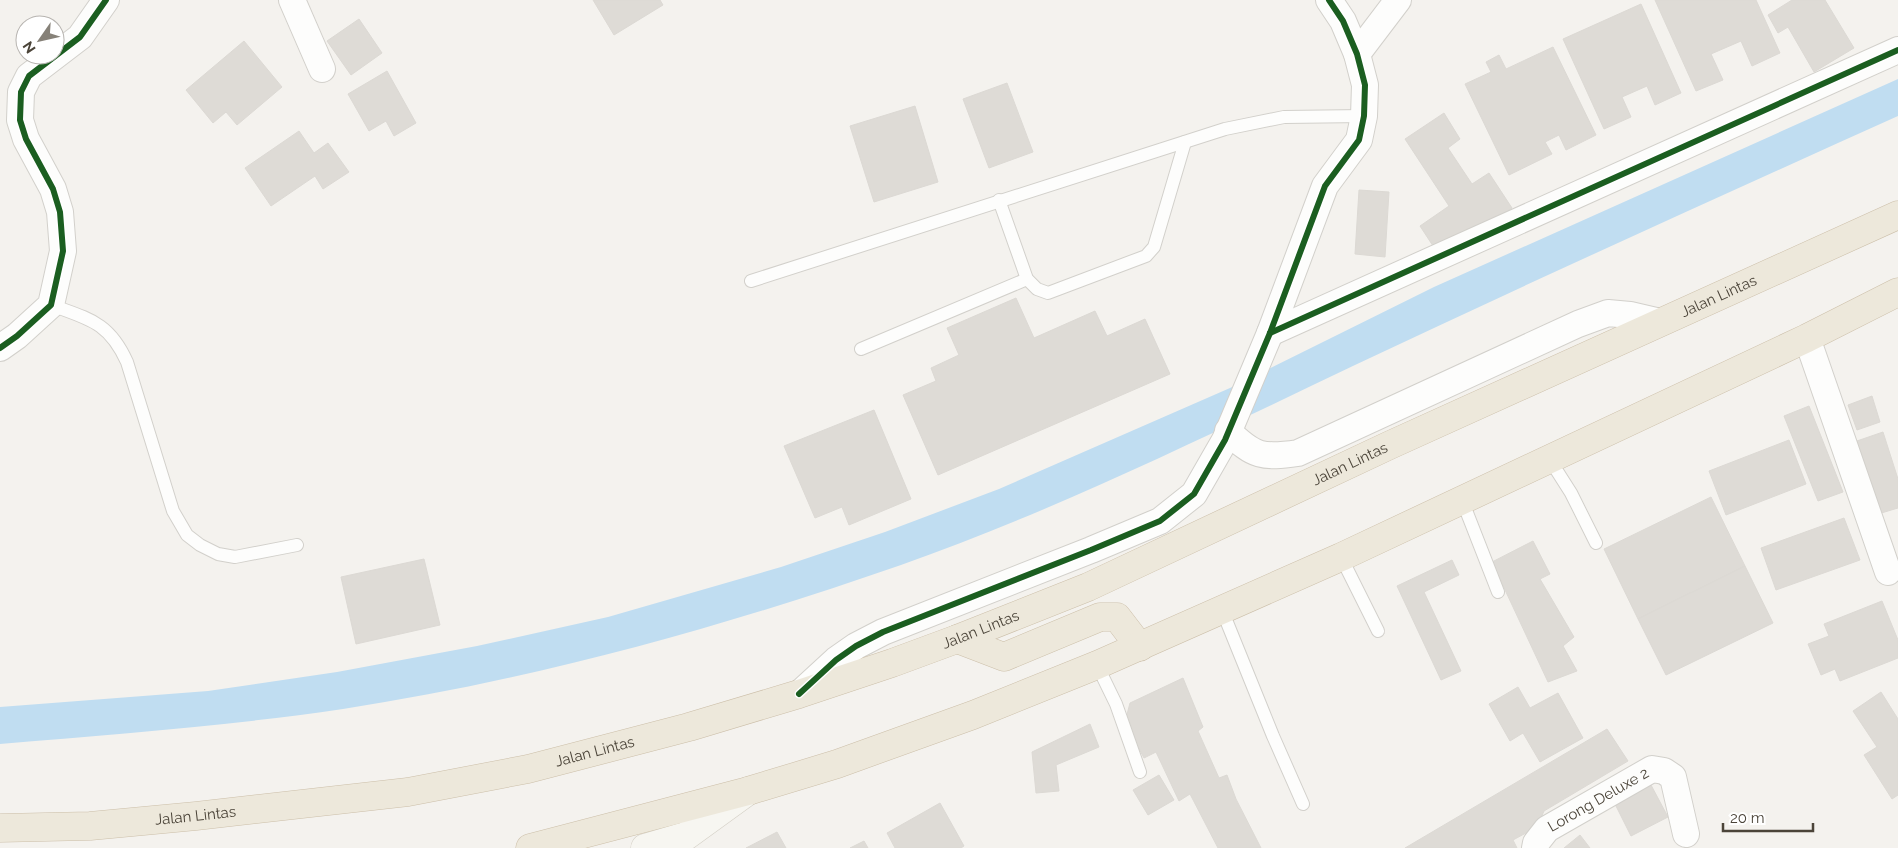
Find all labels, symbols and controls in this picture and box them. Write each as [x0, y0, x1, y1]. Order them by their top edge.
north arrow [15, 15, 65, 65]
text: N [20, 38, 39, 56]
street label: Jalan Lintas [1678, 271, 1759, 321]
street label: Jalan Lintas [1309, 438, 1391, 489]
street label: Jalan Lintas [940, 606, 1022, 653]
street label: Jalan Lintas [553, 733, 636, 771]
street label: Lorong Deluxe 2 [1545, 764, 1652, 836]
scale bar [1723, 800, 1813, 832]
street label: Jalan Lintas [154, 803, 237, 829]
text: 20 m [1730, 809, 1765, 827]

